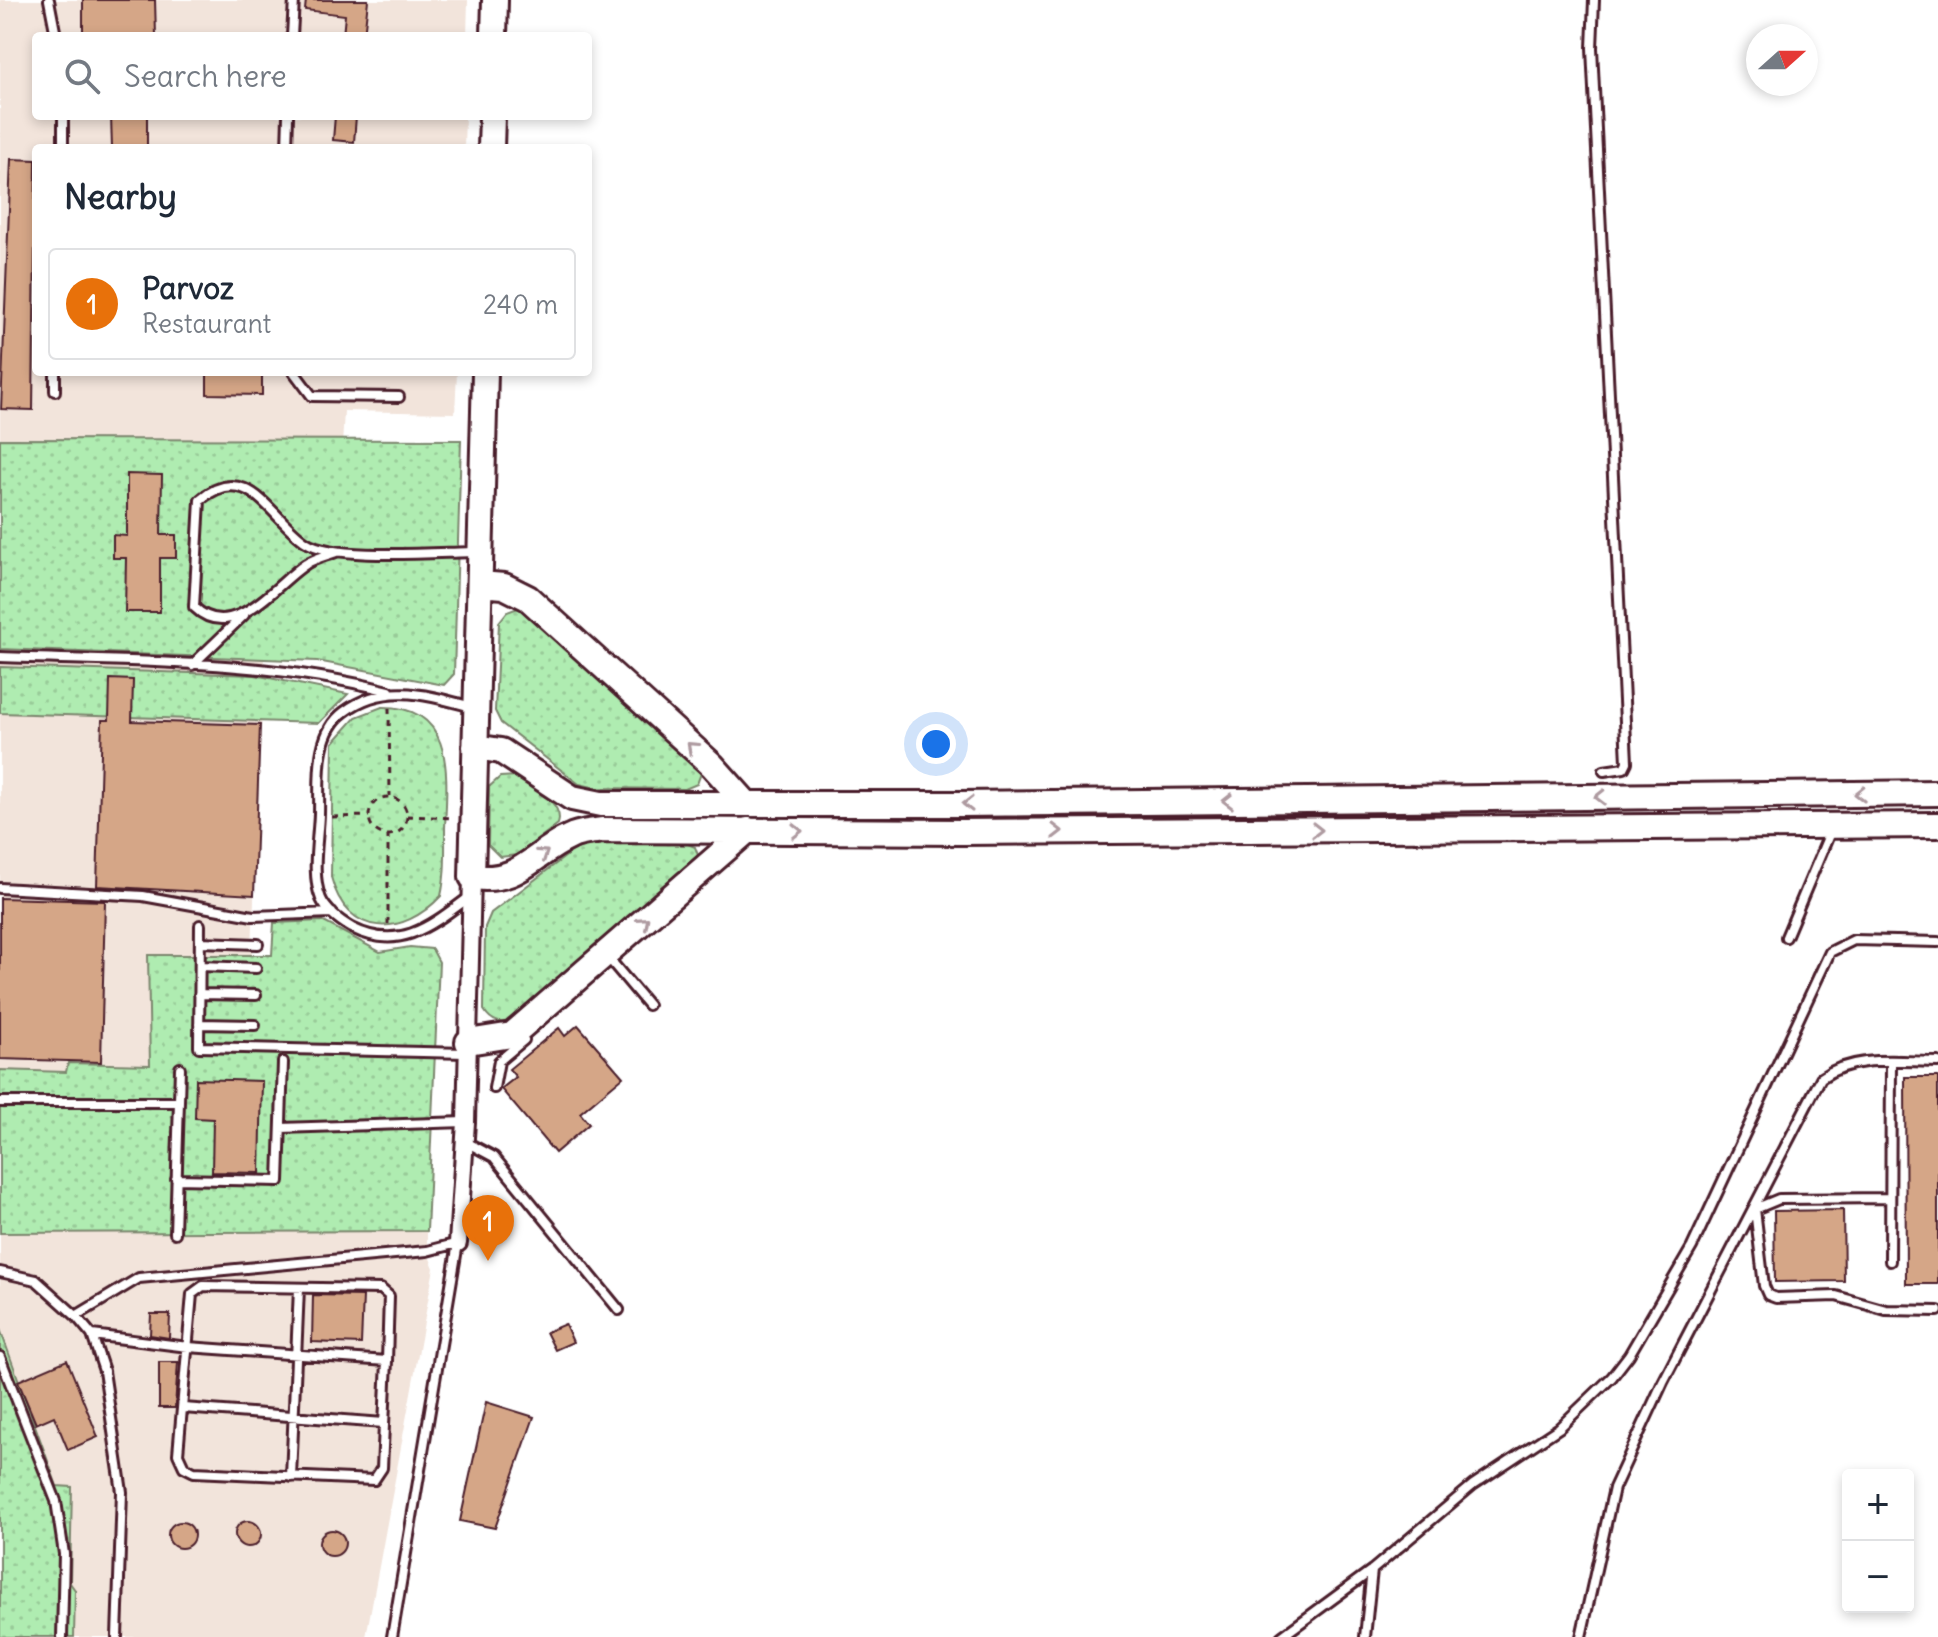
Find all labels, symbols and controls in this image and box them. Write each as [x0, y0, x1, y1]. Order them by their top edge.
north arrow [1746, 24, 1818, 96]
search box [32, 32, 592, 120]
icon: search [60, 54, 104, 98]
text: Search here [124, 57, 287, 95]
text: Nearby [64, 175, 177, 218]
text: Parvoz [142, 269, 234, 307]
text: 1 [87, 288, 97, 321]
text: 240 m [483, 288, 558, 321]
text: Restaurant [142, 307, 271, 340]
your location [916, 724, 956, 764]
one-way arrow [687, 743, 702, 757]
one-way arrow [1853, 785, 1866, 803]
one-way arrow [1593, 788, 1606, 806]
one-way arrow [1221, 792, 1234, 810]
one-way arrow [961, 795, 974, 813]
one-way arrow [1311, 821, 1324, 838]
one-way arrow [791, 822, 804, 840]
one-way arrow [1051, 823, 1064, 840]
one-way arrow [535, 849, 549, 864]
one-way arrow [634, 917, 649, 932]
pin: 1 [462, 1195, 514, 1261]
map controls [1842, 1469, 1914, 1613]
button: + [1842, 1469, 1914, 1541]
button: − [1842, 1541, 1914, 1613]

